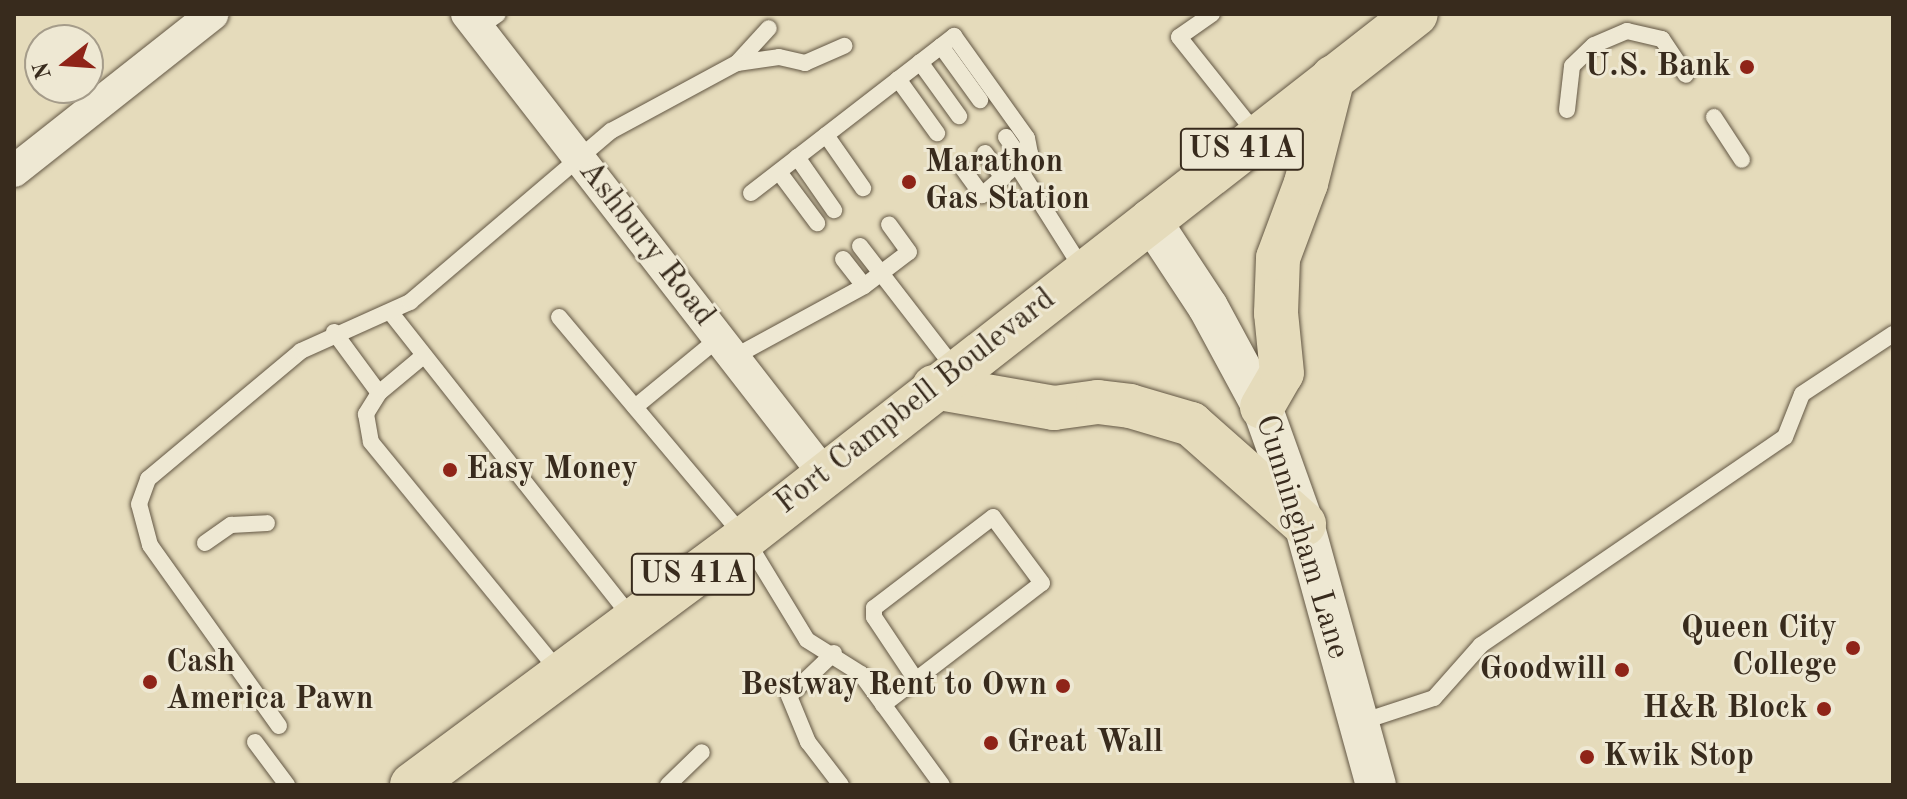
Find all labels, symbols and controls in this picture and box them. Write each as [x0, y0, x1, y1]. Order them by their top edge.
north arrow [24, 24, 104, 104]
place label: U.S. Bank [1584, 48, 1731, 86]
marker: U.S. Bank [1738, 58, 1756, 76]
text: N [30, 59, 56, 82]
road number: US 41A [1178, 123, 1306, 175]
place label: Marathon Gas Station [925, 145, 1090, 220]
street label: Ashbury Road [569, 154, 723, 334]
marker: Marathon Gas Station [900, 173, 918, 191]
street label: Fort Campbell Boulevard [768, 281, 1064, 523]
street label: Cunningham Lane [1246, 410, 1356, 664]
place label: Easy Money [466, 451, 638, 489]
marker: Easy Money [441, 461, 459, 479]
road number: US 41A [629, 548, 757, 600]
place label: Queen City College [1681, 611, 1837, 686]
marker: Queen City College [1844, 639, 1862, 657]
place label: Cash America Pawn [166, 645, 374, 720]
place label: Goodwill [1479, 651, 1606, 689]
marker: Goodwill [1613, 661, 1631, 679]
place label: Bestway Rent to Own [740, 667, 1047, 705]
marker: Cash America Pawn [141, 673, 159, 691]
marker: Bestway Rent to Own [1054, 677, 1072, 695]
place label: H&R Block [1643, 690, 1808, 728]
marker: H&R Block [1815, 700, 1833, 718]
place label: Great Wall [1007, 724, 1163, 762]
marker: Great Wall [982, 734, 1000, 752]
place label: Kwik Stop [1603, 738, 1754, 776]
marker: Kwik Stop [1578, 748, 1596, 766]

